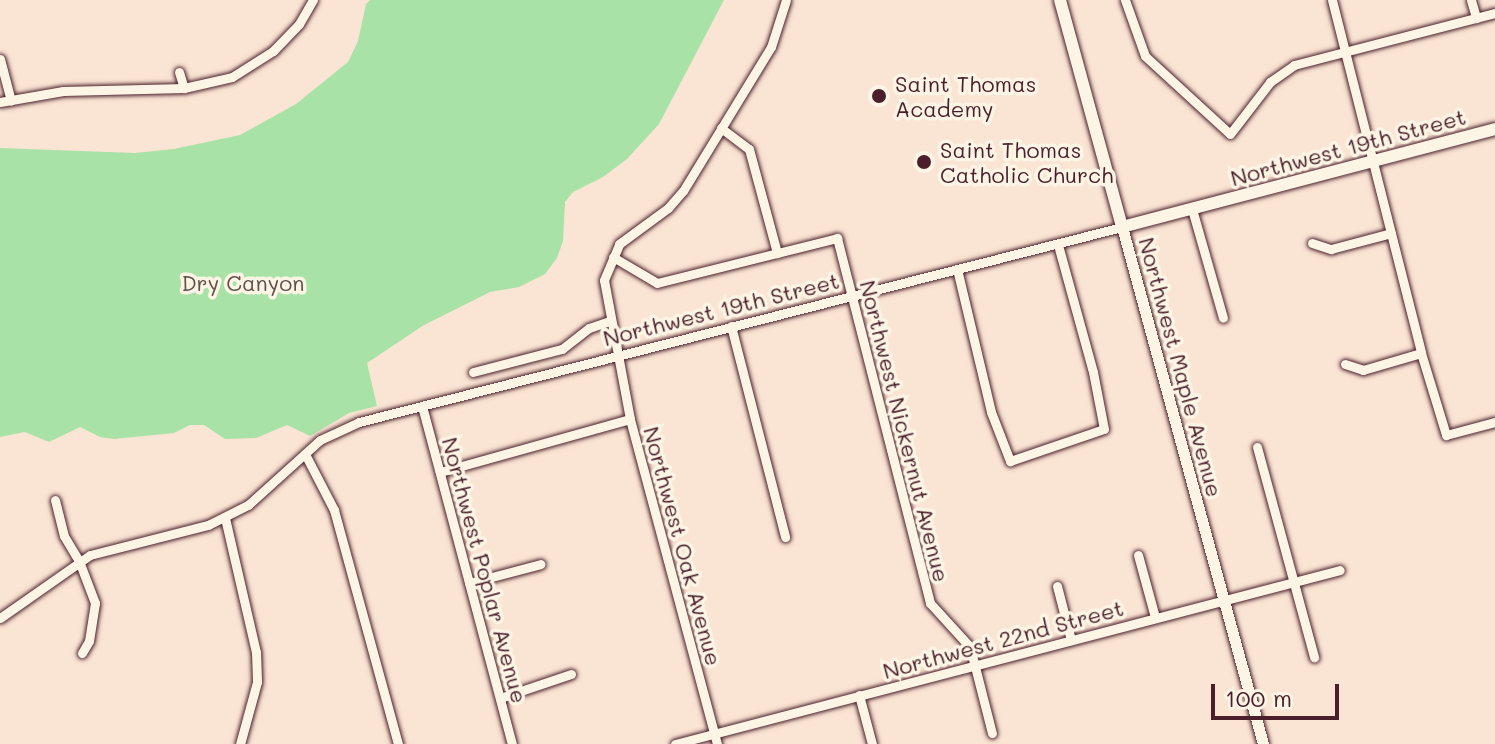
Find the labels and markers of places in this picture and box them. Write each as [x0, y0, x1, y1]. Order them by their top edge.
place label: Saint Thomas Academy [895, 70, 1036, 122]
marker: Saint Thomas Academy [870, 87, 888, 105]
place label: Saint Thomas Catholic Church [940, 136, 1113, 188]
marker: Saint Thomas Catholic Church [915, 153, 933, 171]

